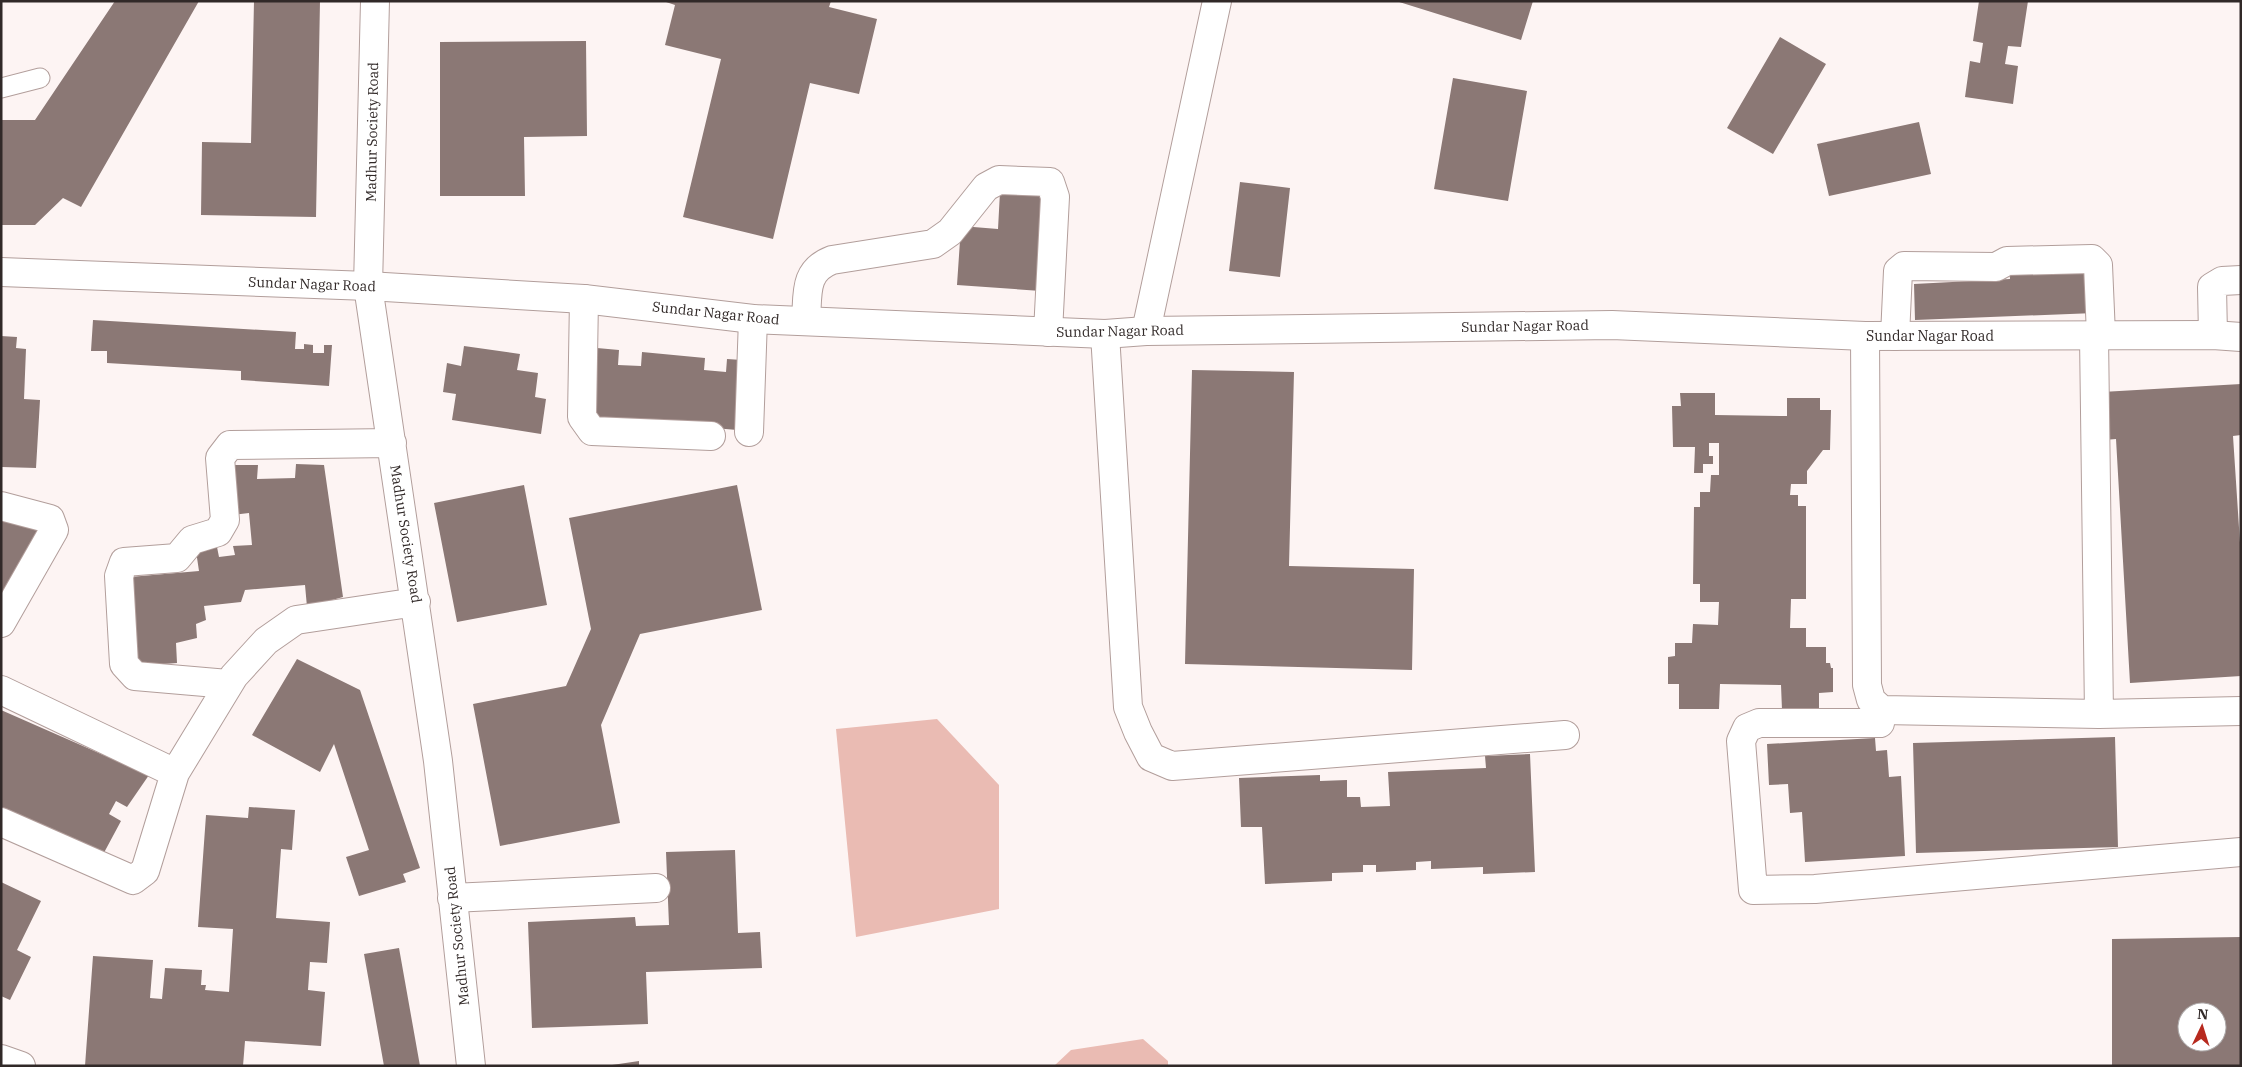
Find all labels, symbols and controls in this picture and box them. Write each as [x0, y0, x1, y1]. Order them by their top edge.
street label: Madhur Society Road [362, 62, 382, 202]
street label: Sundar Nagar Road [248, 273, 377, 295]
street label: Sundar Nagar Road [651, 297, 781, 329]
street label: Sundar Nagar Road [1461, 316, 1590, 336]
street label: Sundar Nagar Road [1056, 321, 1185, 341]
street label: Sundar Nagar Road [1866, 327, 1994, 345]
street label: Madhur Society Road [386, 464, 426, 605]
street label: Madhur Society Road [441, 865, 473, 1006]
north arrow [2177, 1002, 2227, 1052]
text: N [2197, 1005, 2209, 1023]

